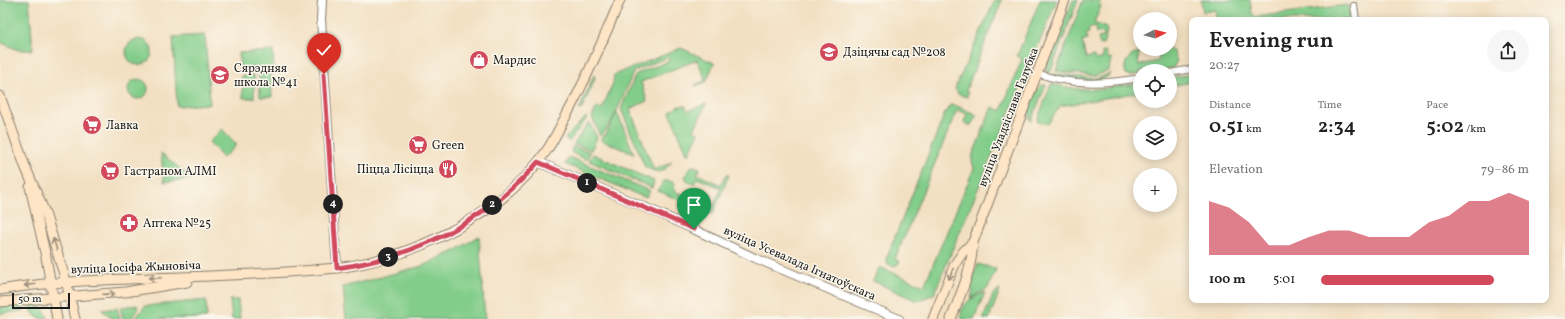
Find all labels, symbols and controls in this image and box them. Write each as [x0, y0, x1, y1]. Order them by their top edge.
north arrow [1133, 12, 1177, 56]
map controls [1133, 12, 1177, 212]
text: Evening run [1209, 26, 1334, 57]
button: share [1487, 30, 1529, 72]
pin [307, 33, 341, 74]
icon: check [313, 39, 335, 61]
school or university icon: Дзіцячы сад №208 [818, 41, 840, 63]
place label: Дзіцячы сад №208 [843, 45, 946, 61]
street label: вуліца Уладзіслава Галубка [975, 45, 1043, 189]
shop icon: Мардис [468, 49, 490, 71]
place label: Мардис [493, 53, 536, 69]
text: 20:27 [1209, 57, 1240, 75]
place label: Сярэдняя школа №41 [234, 61, 297, 91]
school or university icon: Сярэдняя школа №41 [209, 64, 231, 86]
button: locate [1133, 64, 1177, 108]
text: Distance [1209, 98, 1251, 113]
text: Time [1318, 98, 1342, 113]
text: Pace [1426, 98, 1448, 113]
text: 0.51 [1209, 113, 1244, 141]
text: 2:34 [1318, 113, 1356, 141]
text: 5:02 [1426, 113, 1464, 141]
supermarket icon: Лавка [81, 114, 103, 136]
button: layers [1133, 116, 1177, 160]
place label: Лавка [106, 118, 139, 134]
text: km [1244, 122, 1262, 137]
text: /km [1464, 122, 1486, 137]
supermarket icon: Green [407, 134, 429, 156]
place label: Green [432, 138, 464, 154]
restaurant icon: Піцца Лісіцца [437, 158, 459, 180]
supermarket icon: Гастраном АЛМІ [99, 160, 121, 182]
text: Elevation [1209, 161, 1263, 179]
text: 79–86 m [1481, 161, 1529, 179]
place label: Піцца Лісіцца [357, 162, 434, 178]
place label: Гастраном АЛМІ [124, 164, 216, 180]
button: + [1133, 168, 1177, 212]
pin: 1 [577, 173, 597, 193]
text: 1 [585, 175, 589, 190]
pin [677, 188, 711, 229]
pin: 4 [323, 194, 343, 214]
icon: arrive [683, 194, 705, 216]
pin: 2 [482, 195, 502, 215]
text: 4 [330, 196, 336, 211]
text: 2 [489, 197, 495, 212]
pharmacy icon: Аптека №25 [118, 212, 140, 234]
place label: Аптека №25 [143, 216, 211, 232]
street label: вуліца Усевалада Ігнатоўскага [721, 223, 878, 305]
one-way arrow [51, 237, 58, 250]
pin: 3 [378, 247, 398, 267]
text: 3 [385, 249, 391, 264]
street label: вуліца Іосіфа Жыновіча [71, 258, 201, 278]
one-way arrow [947, 268, 955, 280]
text: 100 m [1209, 271, 1246, 289]
text: 5:01 [1273, 271, 1295, 289]
one-way arrow [149, 275, 162, 282]
one-way arrow [24, 281, 37, 289]
one-way arrow [102, 290, 115, 297]
scale bar [12, 291, 70, 310]
text: 50 m [18, 292, 42, 307]

